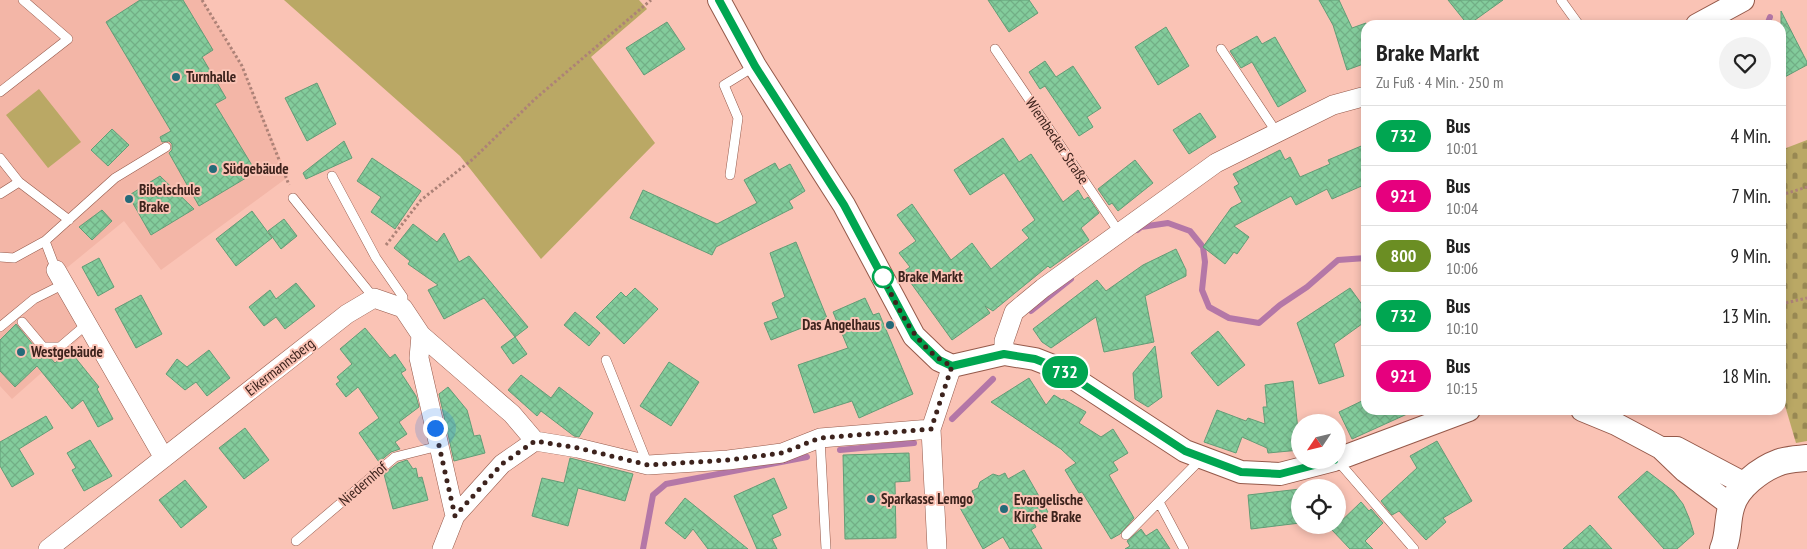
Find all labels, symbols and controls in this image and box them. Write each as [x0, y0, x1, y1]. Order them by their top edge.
text: Brake Markt [1376, 37, 1479, 68]
button: heart [1719, 37, 1771, 89]
place label: Turnhalle [186, 67, 236, 86]
marker: Turnhalle [170, 71, 182, 83]
text: Zu Fuß · 4 Min. · 250 m [1376, 72, 1503, 92]
street label: Wiembecker Straße [1021, 94, 1093, 188]
text: Bus [1446, 114, 1470, 138]
text: 732 [1391, 124, 1416, 147]
text: 4 Min. [1730, 124, 1771, 148]
text: 10:01 [1446, 138, 1478, 158]
place label: Südgebäude [223, 159, 289, 178]
marker: Südgebäude [207, 163, 219, 175]
text: Bus [1446, 174, 1470, 198]
place label: Bibelschule Brake [139, 180, 200, 216]
text: 921 [1391, 184, 1416, 207]
text: 7 Min. [1731, 184, 1771, 208]
marker: Bibelschule Brake [123, 193, 135, 205]
text: 10:04 [1446, 198, 1478, 218]
text: Bus [1446, 234, 1470, 258]
text: 800 [1391, 244, 1416, 267]
text: 9 Min. [1730, 244, 1771, 268]
text: 10:06 [1446, 258, 1478, 278]
marker: Brake Markt [872, 266, 894, 288]
place label: Brake Markt [898, 267, 963, 286]
text: Bus [1446, 294, 1470, 318]
text: 732 [1391, 304, 1416, 327]
text: 13 Min. [1722, 304, 1771, 328]
place label: Das Angelhaus [802, 315, 880, 334]
text: 10:10 [1446, 318, 1478, 338]
marker: Das Angelhaus [884, 319, 896, 331]
street label: Eikermannsberg [241, 334, 318, 400]
place label: Westgebäude [30, 342, 103, 361]
marker: Westgebäude [15, 346, 27, 358]
text: Bus [1446, 354, 1470, 378]
line badge: 732 [1036, 356, 1094, 388]
text: 732 [1052, 360, 1078, 383]
text: 921 [1391, 364, 1416, 387]
text: 18 Min. [1722, 364, 1771, 388]
text: 10:15 [1446, 378, 1478, 398]
north arrow [1291, 414, 1346, 469]
map controls [1291, 414, 1346, 534]
your location [423, 416, 448, 441]
street label: Niedernhof [335, 457, 392, 510]
button: locate [1291, 479, 1346, 534]
place label: Sparkasse Lemgo [881, 489, 973, 508]
place label: Evangelische Kirche Brake [1014, 490, 1083, 526]
marker: Sparkasse Lemgo [865, 493, 877, 505]
marker: Evangelische Kirche Brake [998, 503, 1010, 515]

